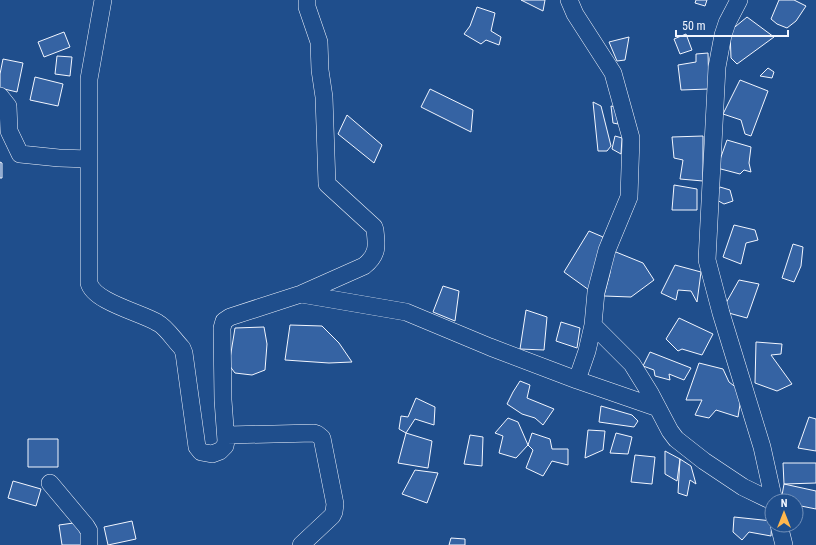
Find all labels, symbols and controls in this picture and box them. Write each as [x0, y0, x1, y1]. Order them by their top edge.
scale bar [676, 12, 788, 38]
text: 50 m [682, 19, 706, 33]
north arrow [764, 493, 804, 533]
text: N [781, 497, 788, 510]

